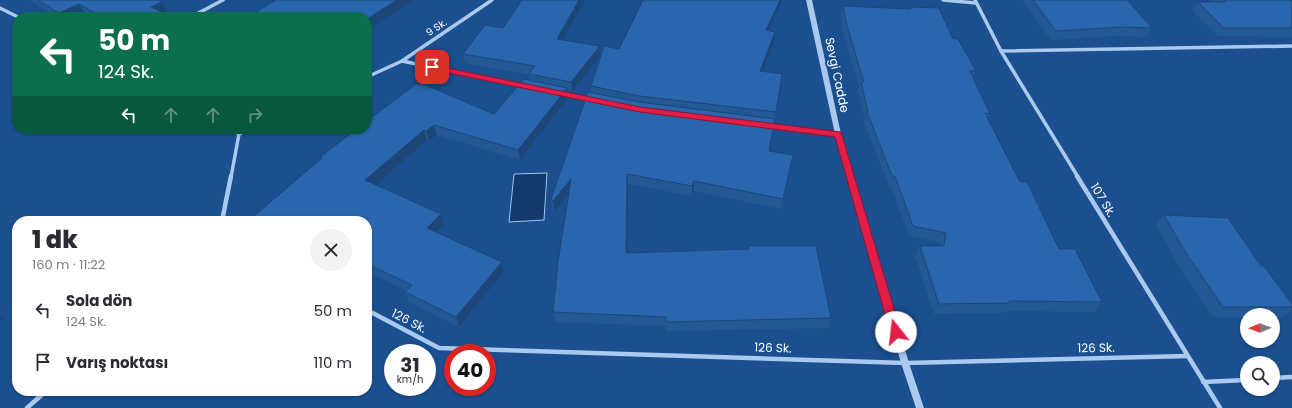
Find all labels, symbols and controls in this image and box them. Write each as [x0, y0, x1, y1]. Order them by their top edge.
street label: 9 Sk. [423, 15, 450, 40]
text: 50 m [98, 21, 170, 60]
icon: left [32, 28, 84, 80]
street label: Sevgi Cadde [821, 36, 854, 114]
pin [415, 50, 449, 84]
icon: arrive [421, 56, 443, 78]
text: 124 Sk. [98, 59, 154, 84]
icon: left [118, 104, 140, 126]
icon: ahead [160, 104, 182, 126]
icon: ahead [202, 104, 224, 126]
icon: right [244, 104, 266, 126]
street label: 107 Sk. [1087, 180, 1120, 220]
text: 1 dk [32, 223, 78, 256]
button: close [310, 229, 352, 271]
text: 160 m · 11:22 [32, 255, 105, 274]
text: Sola dön [66, 290, 132, 311]
icon: left [32, 299, 54, 321]
text: 50 m [314, 300, 352, 321]
street label: 126 Sk. [389, 305, 430, 337]
north arrow [1240, 308, 1280, 348]
map controls [1240, 308, 1280, 396]
position arrow [875, 311, 917, 353]
text: 124 Sk. [66, 312, 106, 331]
street label: 126 Sk. [754, 338, 792, 357]
street label: 126 Sk. [1077, 339, 1115, 356]
speed limit sign: 40 [444, 344, 496, 396]
icon: arrive [32, 351, 54, 373]
text: 31 [400, 351, 420, 379]
text: Varış noktası [66, 352, 168, 373]
text: 110 m [314, 352, 352, 373]
button: search [1240, 356, 1280, 396]
text: km/h [397, 372, 423, 387]

